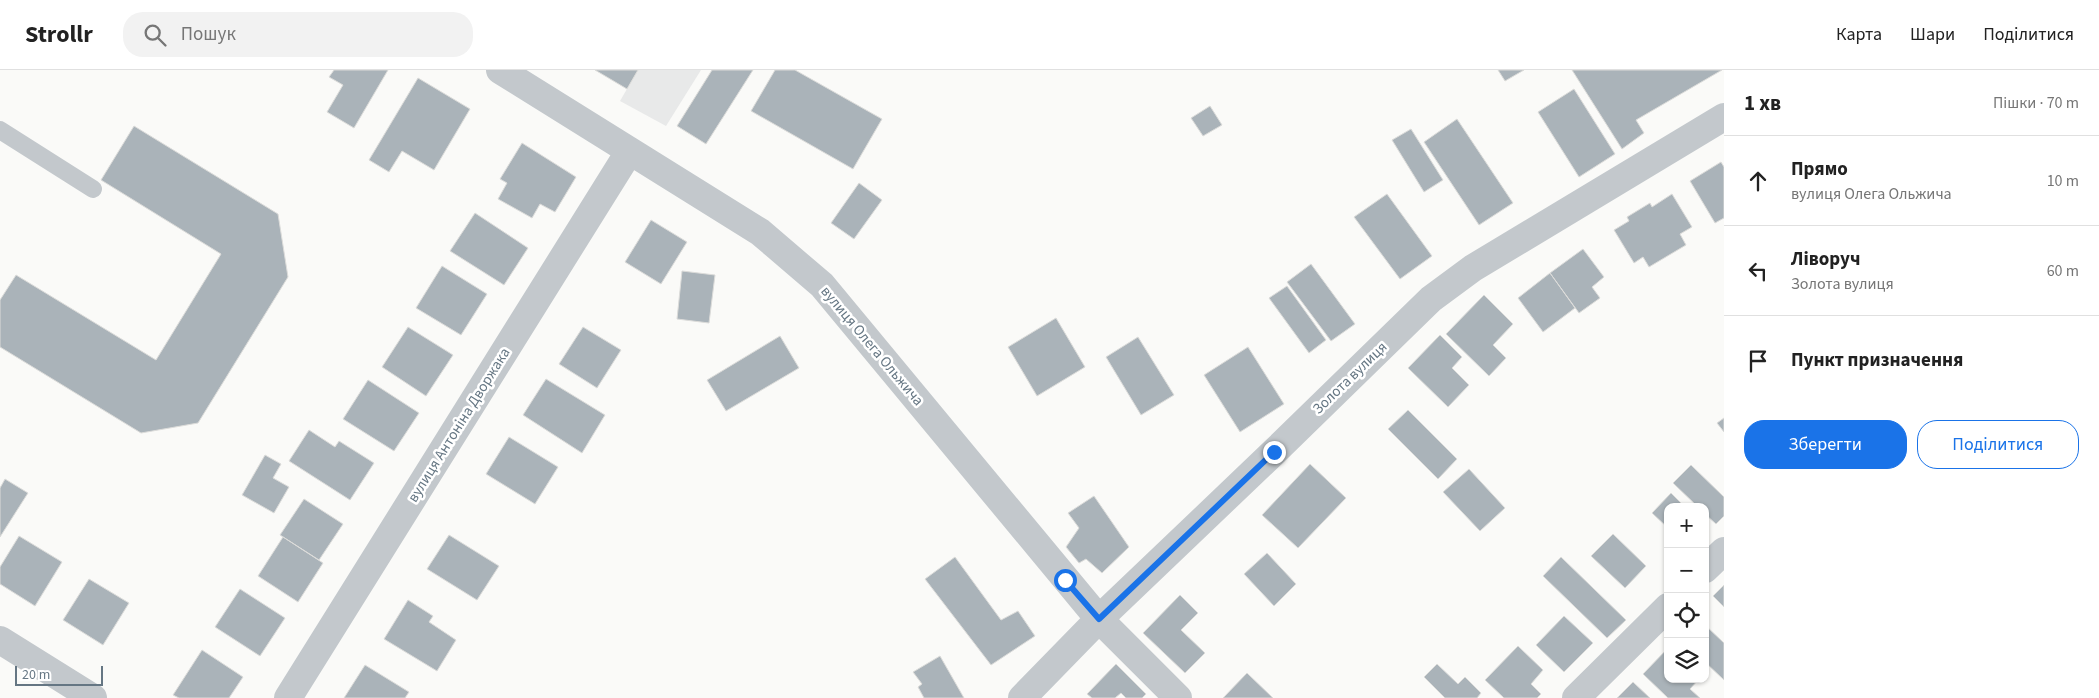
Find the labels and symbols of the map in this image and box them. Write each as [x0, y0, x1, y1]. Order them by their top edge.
street label: вулиця Олега Ольжича [816, 282, 928, 410]
street label: Золота вулиця [1308, 337, 1392, 419]
street label: вулиця Антоніна Дворжака [403, 344, 515, 506]
route end [1263, 441, 1286, 464]
route start [1054, 569, 1077, 592]
scale bar [15, 663, 102, 686]

